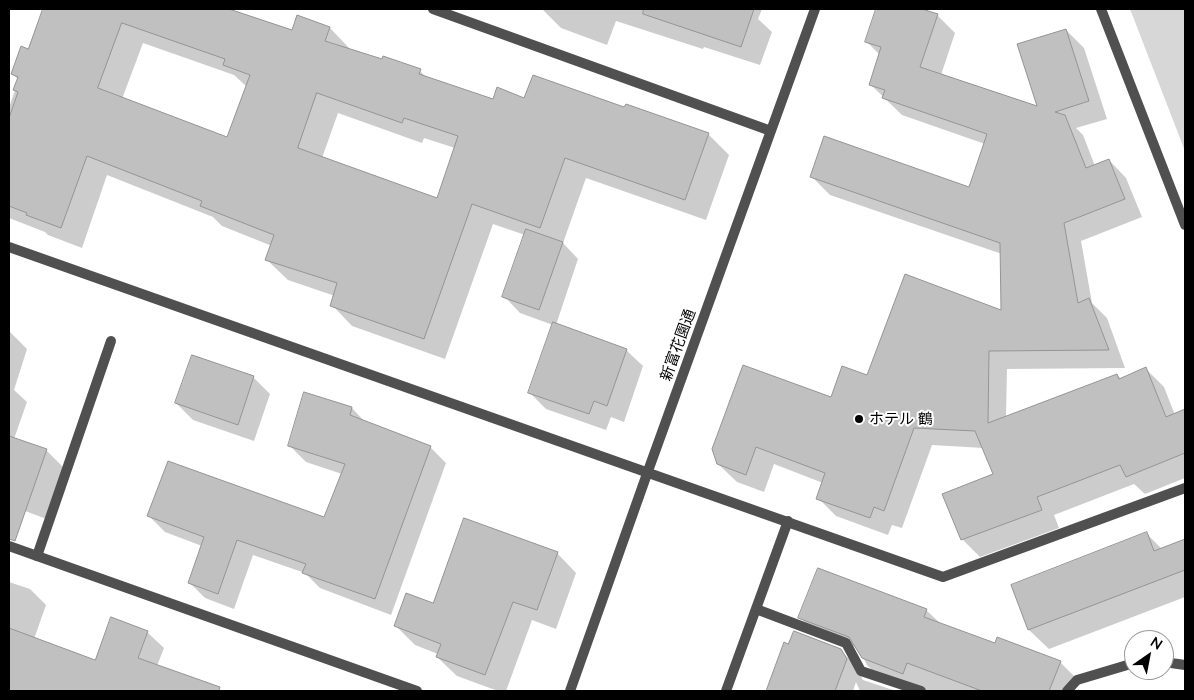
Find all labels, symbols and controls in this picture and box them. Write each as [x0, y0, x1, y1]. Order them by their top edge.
street label: 新富花園通 [657, 307, 699, 383]
place label: ホテル 鶴 [869, 410, 933, 428]
marker: ホテル 鶴 [853, 413, 865, 425]
north arrow [1124, 630, 1174, 680]
text: N [1148, 633, 1166, 653]

